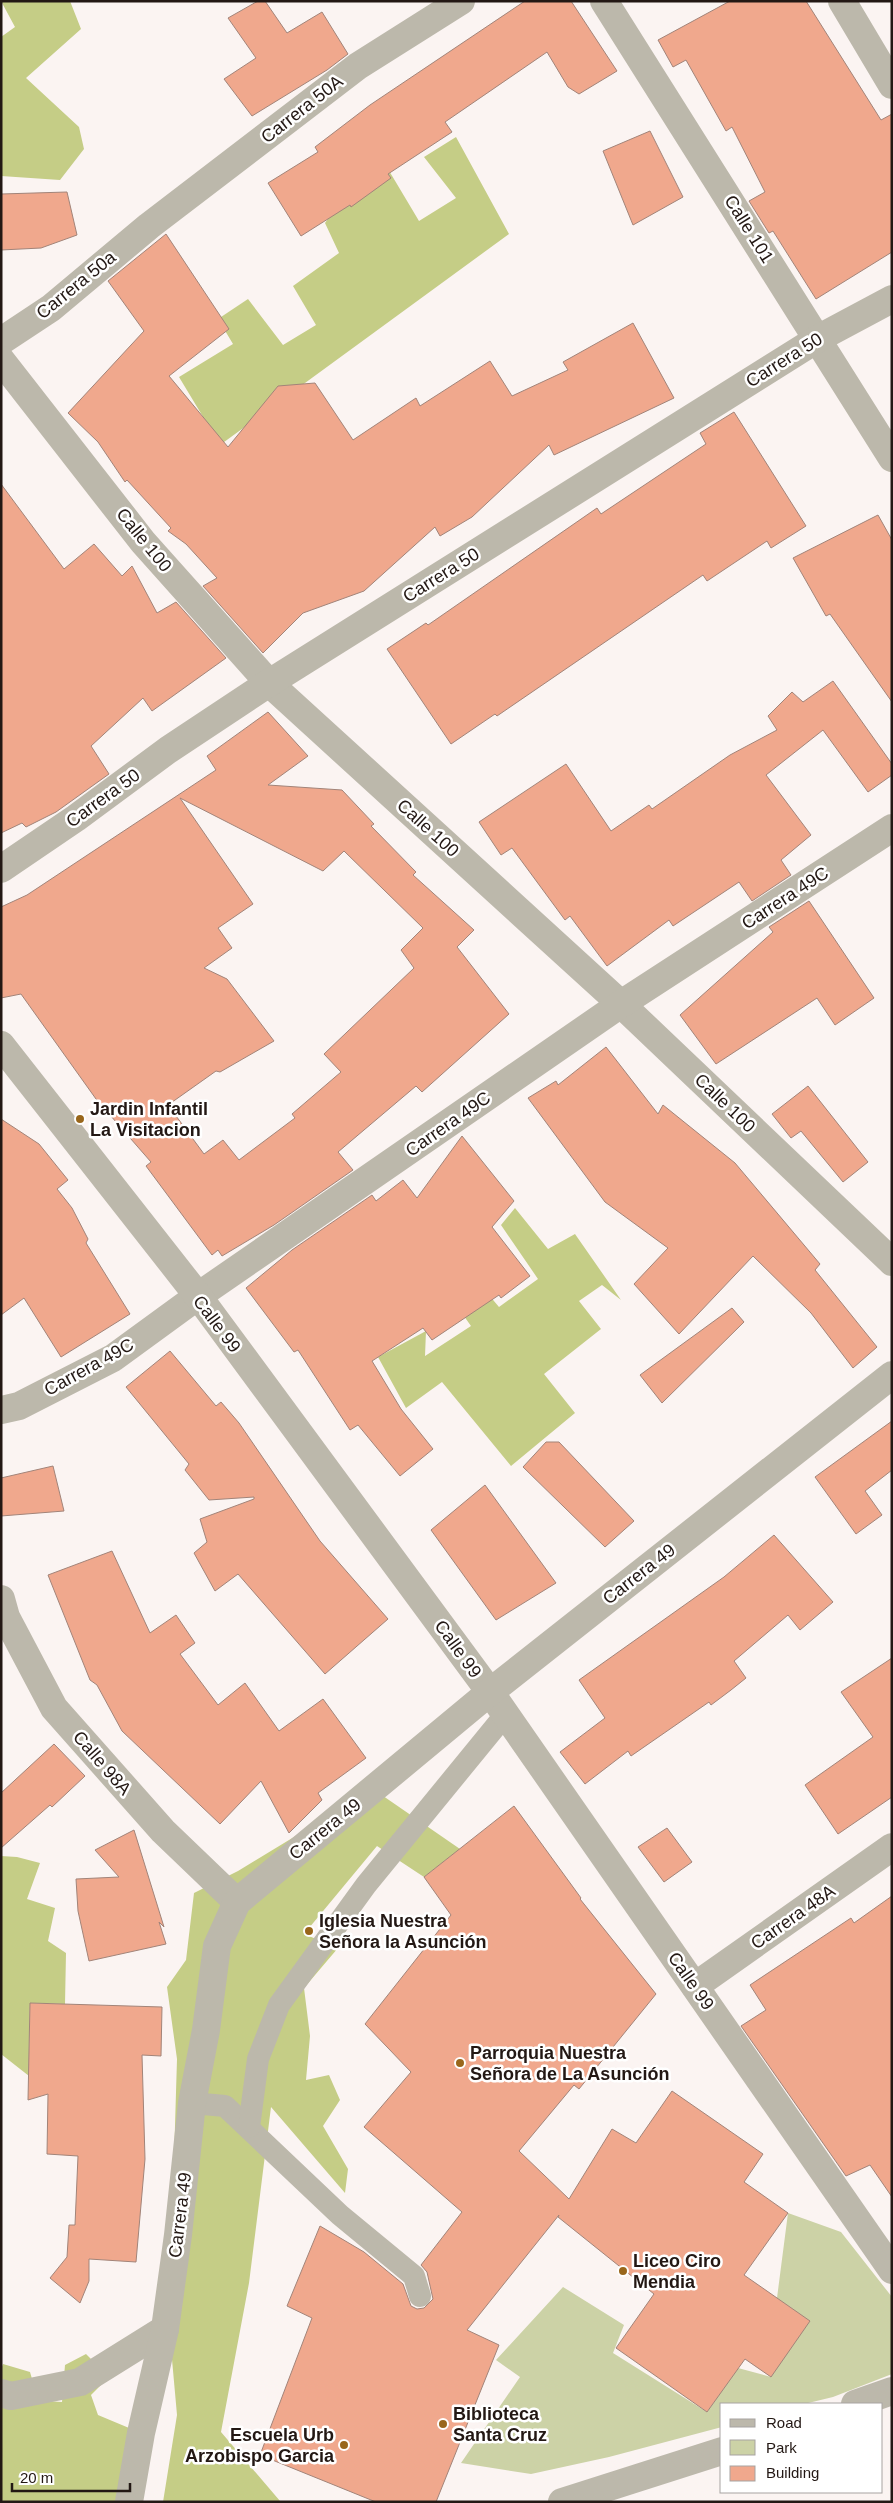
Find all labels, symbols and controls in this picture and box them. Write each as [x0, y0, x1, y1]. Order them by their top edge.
street label: Carrera 50A [257, 71, 347, 147]
street label: Calle 101 [720, 191, 778, 267]
street label: Carrera 50a [32, 246, 120, 323]
street label: Carrera 50 [742, 329, 826, 391]
street label: Calle 100 [112, 504, 176, 576]
street label: Carrera 50 [399, 544, 483, 606]
street label: Carrera 50 [62, 765, 144, 831]
street label: Calle 100 [393, 795, 463, 861]
street label: Carrera 49C [738, 863, 832, 933]
street label: Calle 100 [691, 1069, 759, 1137]
street label: Carrera 49C [402, 1087, 494, 1161]
place label: Jardin Infantil La Visitacion [90, 1099, 208, 1140]
marker: Jardin Infantil La Visitacion [74, 1113, 86, 1125]
street label: Calle 99 [189, 1292, 245, 1356]
street label: Carrera 49C [41, 1334, 137, 1400]
street label: Carrera 49 [599, 1540, 679, 1608]
street label: Calle 99 [430, 1616, 486, 1682]
street label: Calle 98A [69, 1727, 135, 1799]
street label: Carrera 49 [285, 1794, 365, 1864]
street label: Carrera 48A [747, 1881, 839, 1953]
place label: Iglesia Nuestra Señora la Asunción [319, 1911, 486, 1952]
marker: Iglesia Nuestra Señora la Asunción [303, 1925, 315, 1937]
street label: Calle 99 [664, 1948, 718, 2014]
place label: Parroquia Nuestra Señora de La Asunción [470, 2043, 669, 2084]
marker: Parroquia Nuestra Señora de La Asunción [454, 2057, 466, 2069]
street label: Carrera 49 [165, 2171, 195, 2259]
place label: Liceo Ciro Mendia [633, 2251, 721, 2292]
marker: Liceo Ciro Mendia [617, 2265, 629, 2277]
legend [720, 2403, 883, 2493]
place label: Biblioteca Santa Cruz [453, 2404, 547, 2445]
text: Road [766, 2414, 802, 2431]
marker: Biblioteca Santa Cruz [437, 2418, 449, 2430]
place label: Escuela Urb Arzobispo Garcia [185, 2425, 335, 2466]
marker: Escuela Urb Arzobispo Garcia [338, 2439, 350, 2451]
text: Park [766, 2439, 797, 2456]
scale bar [12, 2460, 130, 2492]
text: Building [766, 2464, 819, 2481]
text: 20 m [20, 2469, 53, 2486]

